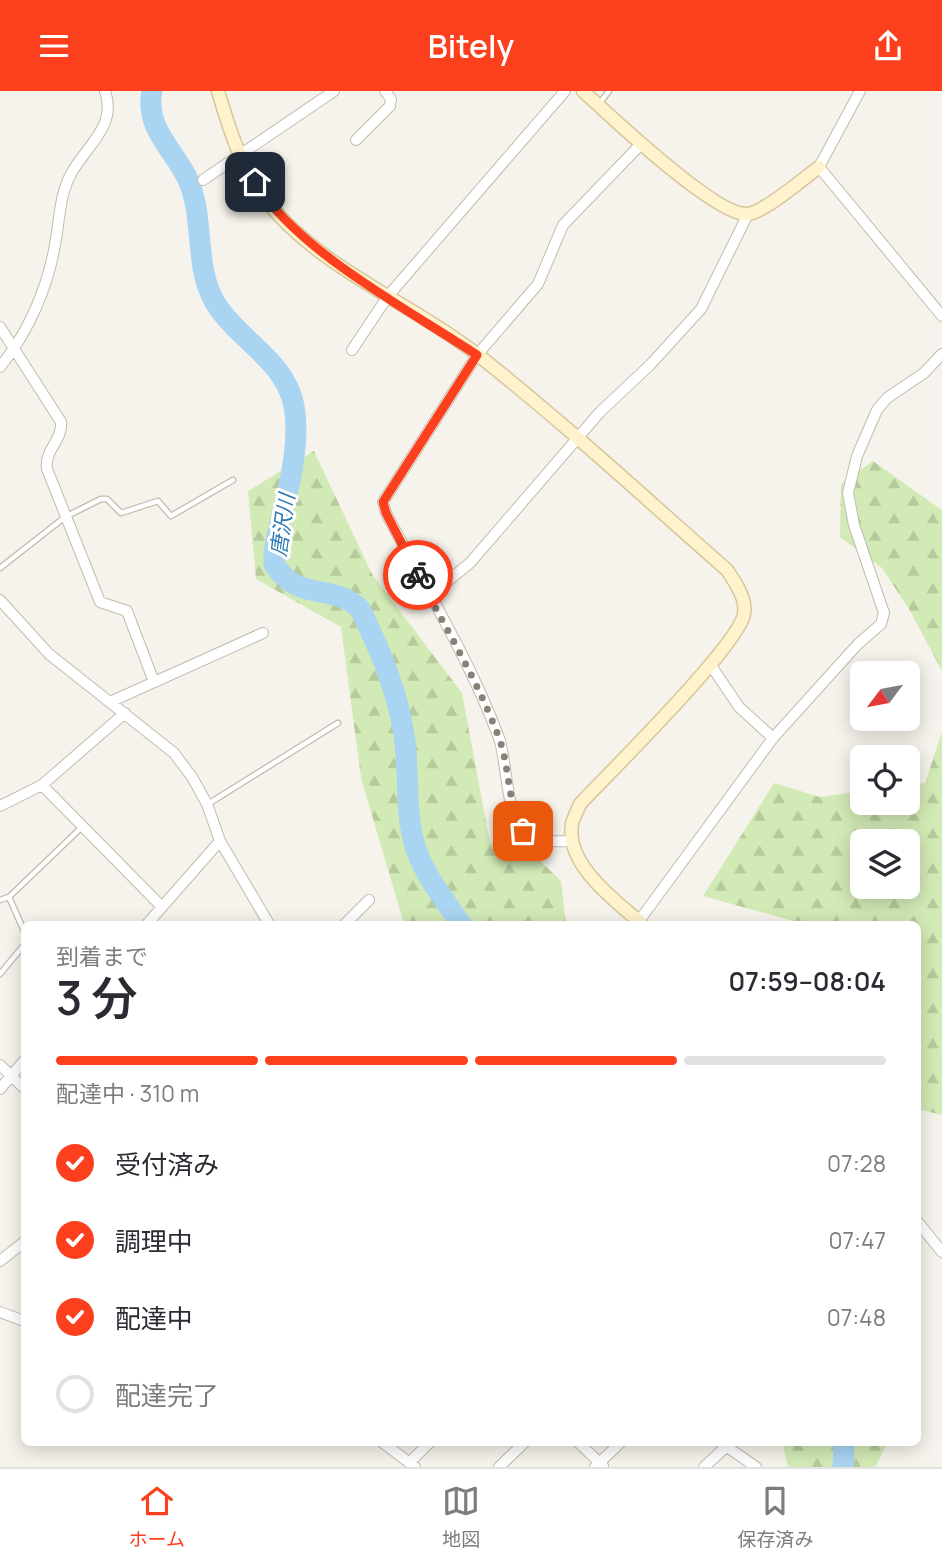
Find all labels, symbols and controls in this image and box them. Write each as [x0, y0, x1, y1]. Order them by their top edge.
text: Bitely [428, 24, 514, 68]
icon: menu [35, 27, 73, 65]
icon: share [869, 27, 907, 65]
pin [225, 152, 285, 212]
icon: home [236, 163, 274, 201]
water label: 唐沢川 [264, 490, 301, 558]
courier [383, 540, 453, 610]
icon: bike [399, 556, 437, 594]
north arrow [850, 661, 920, 731]
map controls [850, 661, 920, 899]
button: locate [850, 745, 920, 815]
pin [493, 801, 553, 861]
icon: bag [504, 812, 542, 850]
button: layers [850, 829, 920, 899]
text: 到着まで [56, 940, 148, 972]
text: 07:59–08:04 [729, 963, 886, 999]
text: 3 分 [56, 966, 138, 1029]
text: 配達中 · 310 m [56, 1077, 199, 1109]
icon: check [56, 1144, 94, 1182]
text: 受付済み [115, 1146, 219, 1182]
text: 07:28 [827, 1147, 886, 1179]
icon: check [56, 1221, 94, 1259]
text: 調理中 [115, 1223, 193, 1259]
text: 07:47 [828, 1224, 886, 1256]
icon: check [56, 1298, 94, 1336]
text: 配達中 [115, 1300, 193, 1336]
text: 07:48 [827, 1301, 886, 1333]
text: 配達完了 [115, 1377, 219, 1413]
tab: ホーム [129, 1482, 185, 1552]
tab: 地図 [442, 1482, 480, 1552]
tab: 保存済み [737, 1482, 813, 1552]

